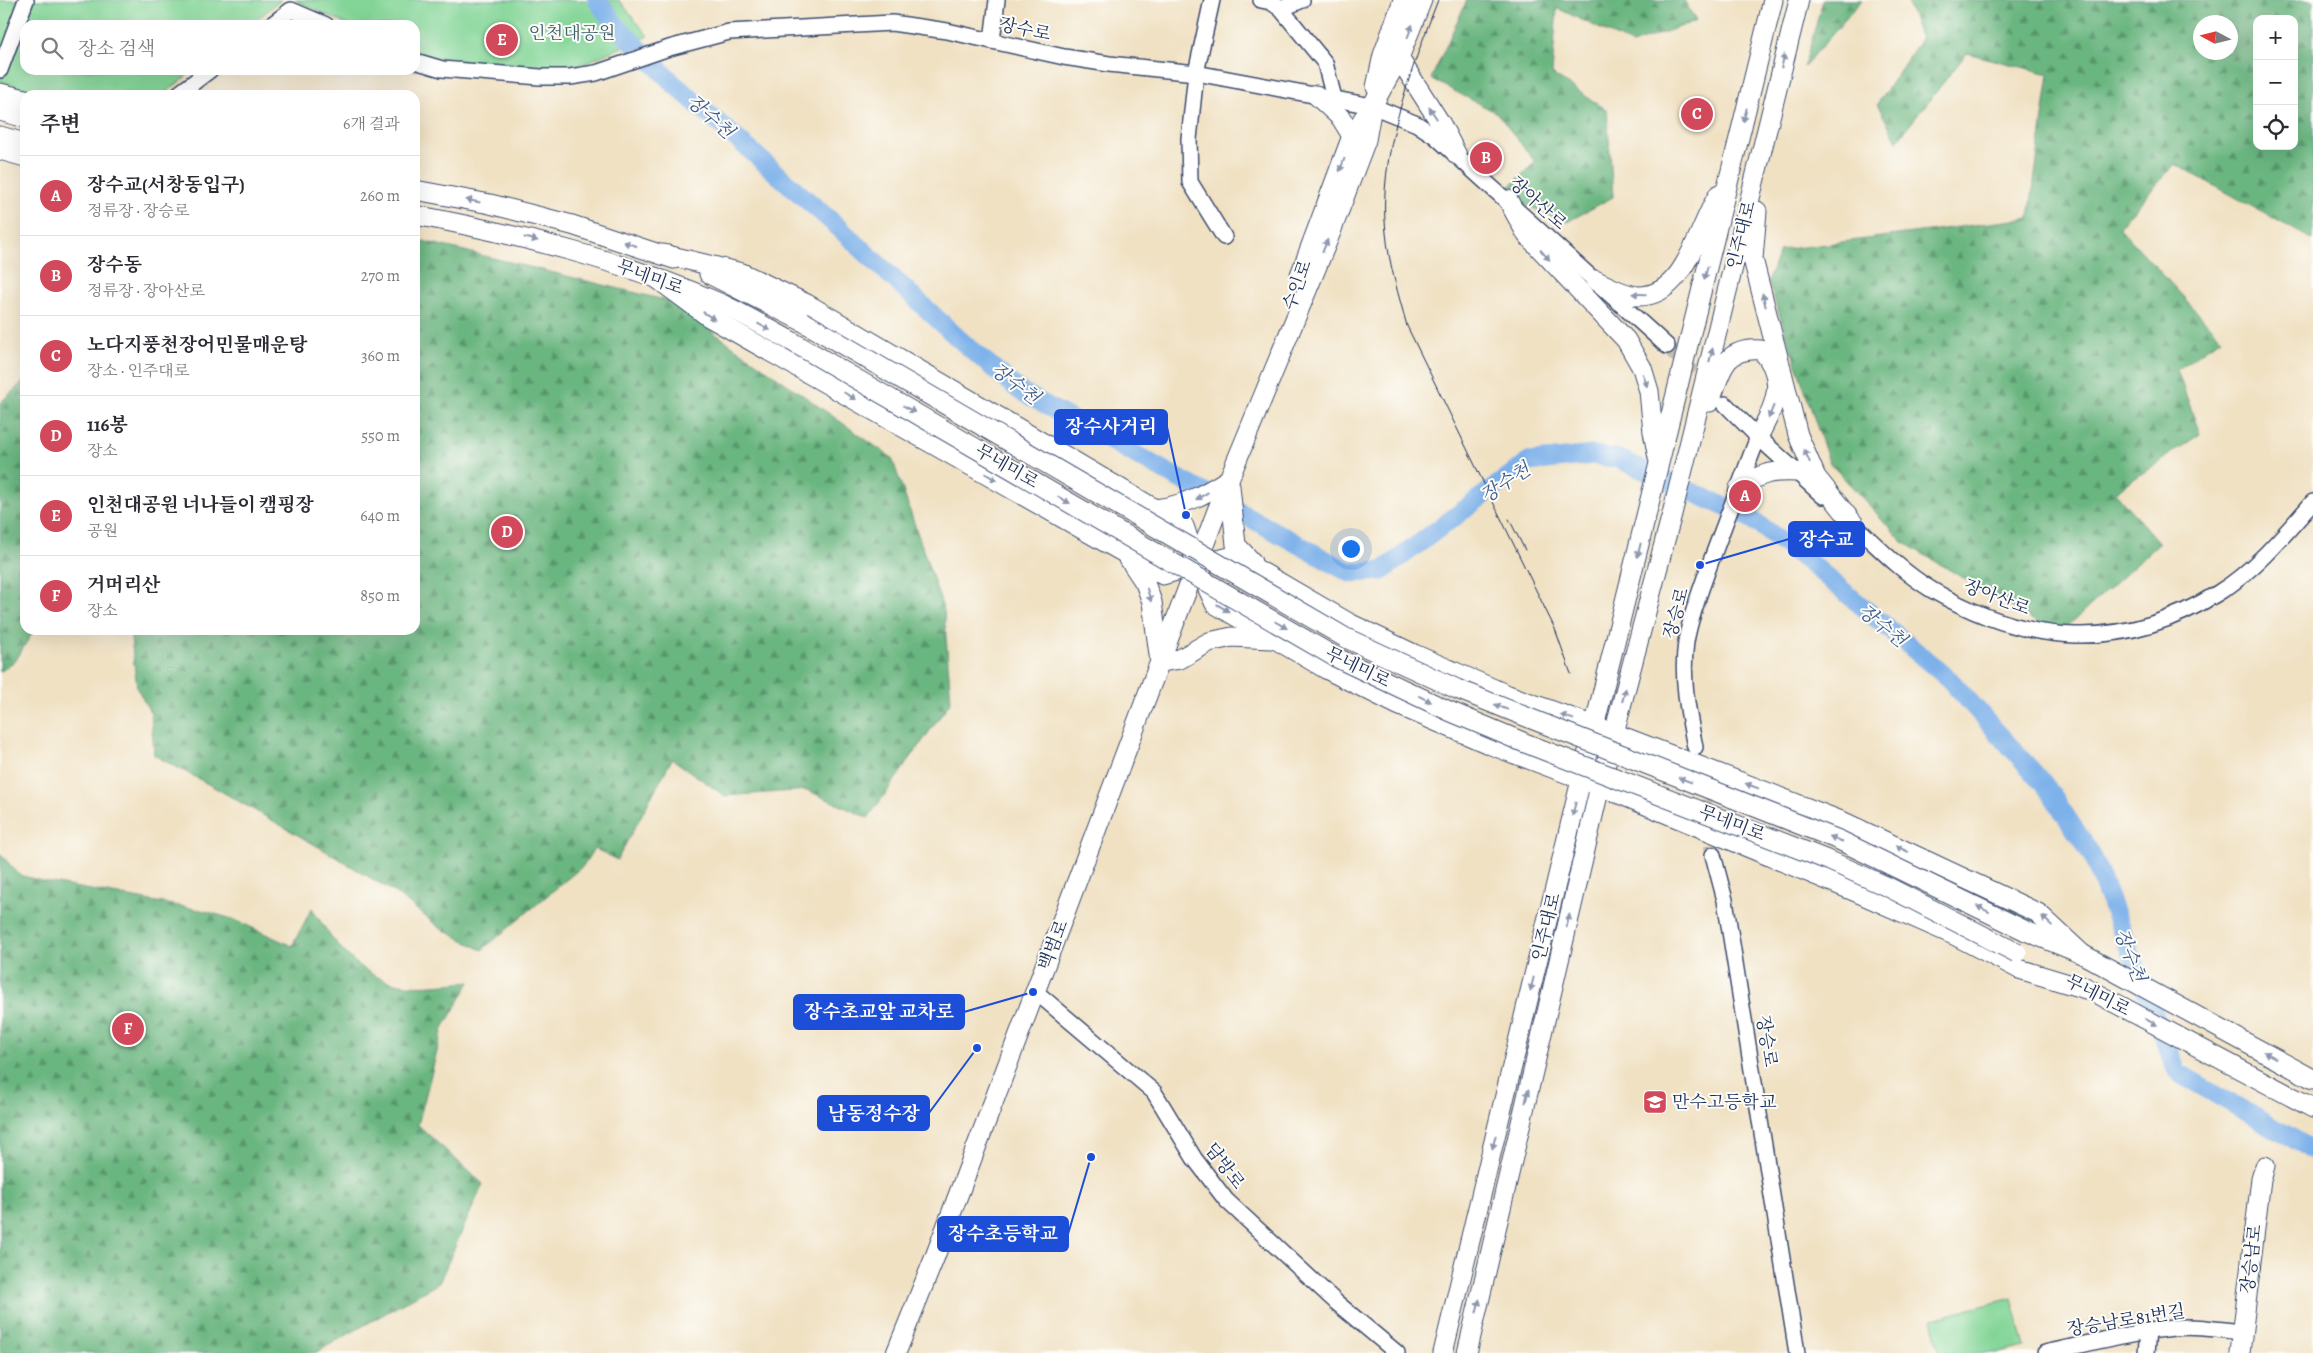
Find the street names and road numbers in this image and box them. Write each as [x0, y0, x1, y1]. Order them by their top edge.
street label: 장수로 [997, 12, 1053, 46]
street label: 장아산로 [1504, 171, 1572, 235]
street label: 인주대로 [1721, 198, 1761, 272]
street label: 무네미로 [613, 254, 687, 300]
street label: 수인로 [1277, 256, 1317, 314]
street label: 무네미로 [971, 438, 1043, 494]
street label: 장아산로 [1960, 573, 2034, 621]
street label: 장승로 [1658, 585, 1694, 641]
street label: 무네미로 [1321, 641, 1395, 693]
street label: 무네미로 [1695, 799, 1769, 847]
street label: 인주대로 [1526, 890, 1566, 964]
street label: 백범로 [1032, 916, 1074, 974]
street label: 무네미로 [2062, 969, 2134, 1021]
street label: 장승로 [1751, 1013, 1783, 1069]
street label: 담방로 [1200, 1138, 1250, 1194]
street label: 장승남로 [2235, 1223, 2267, 1295]
street label: 장승남로81번길 [2065, 1299, 2187, 1341]

